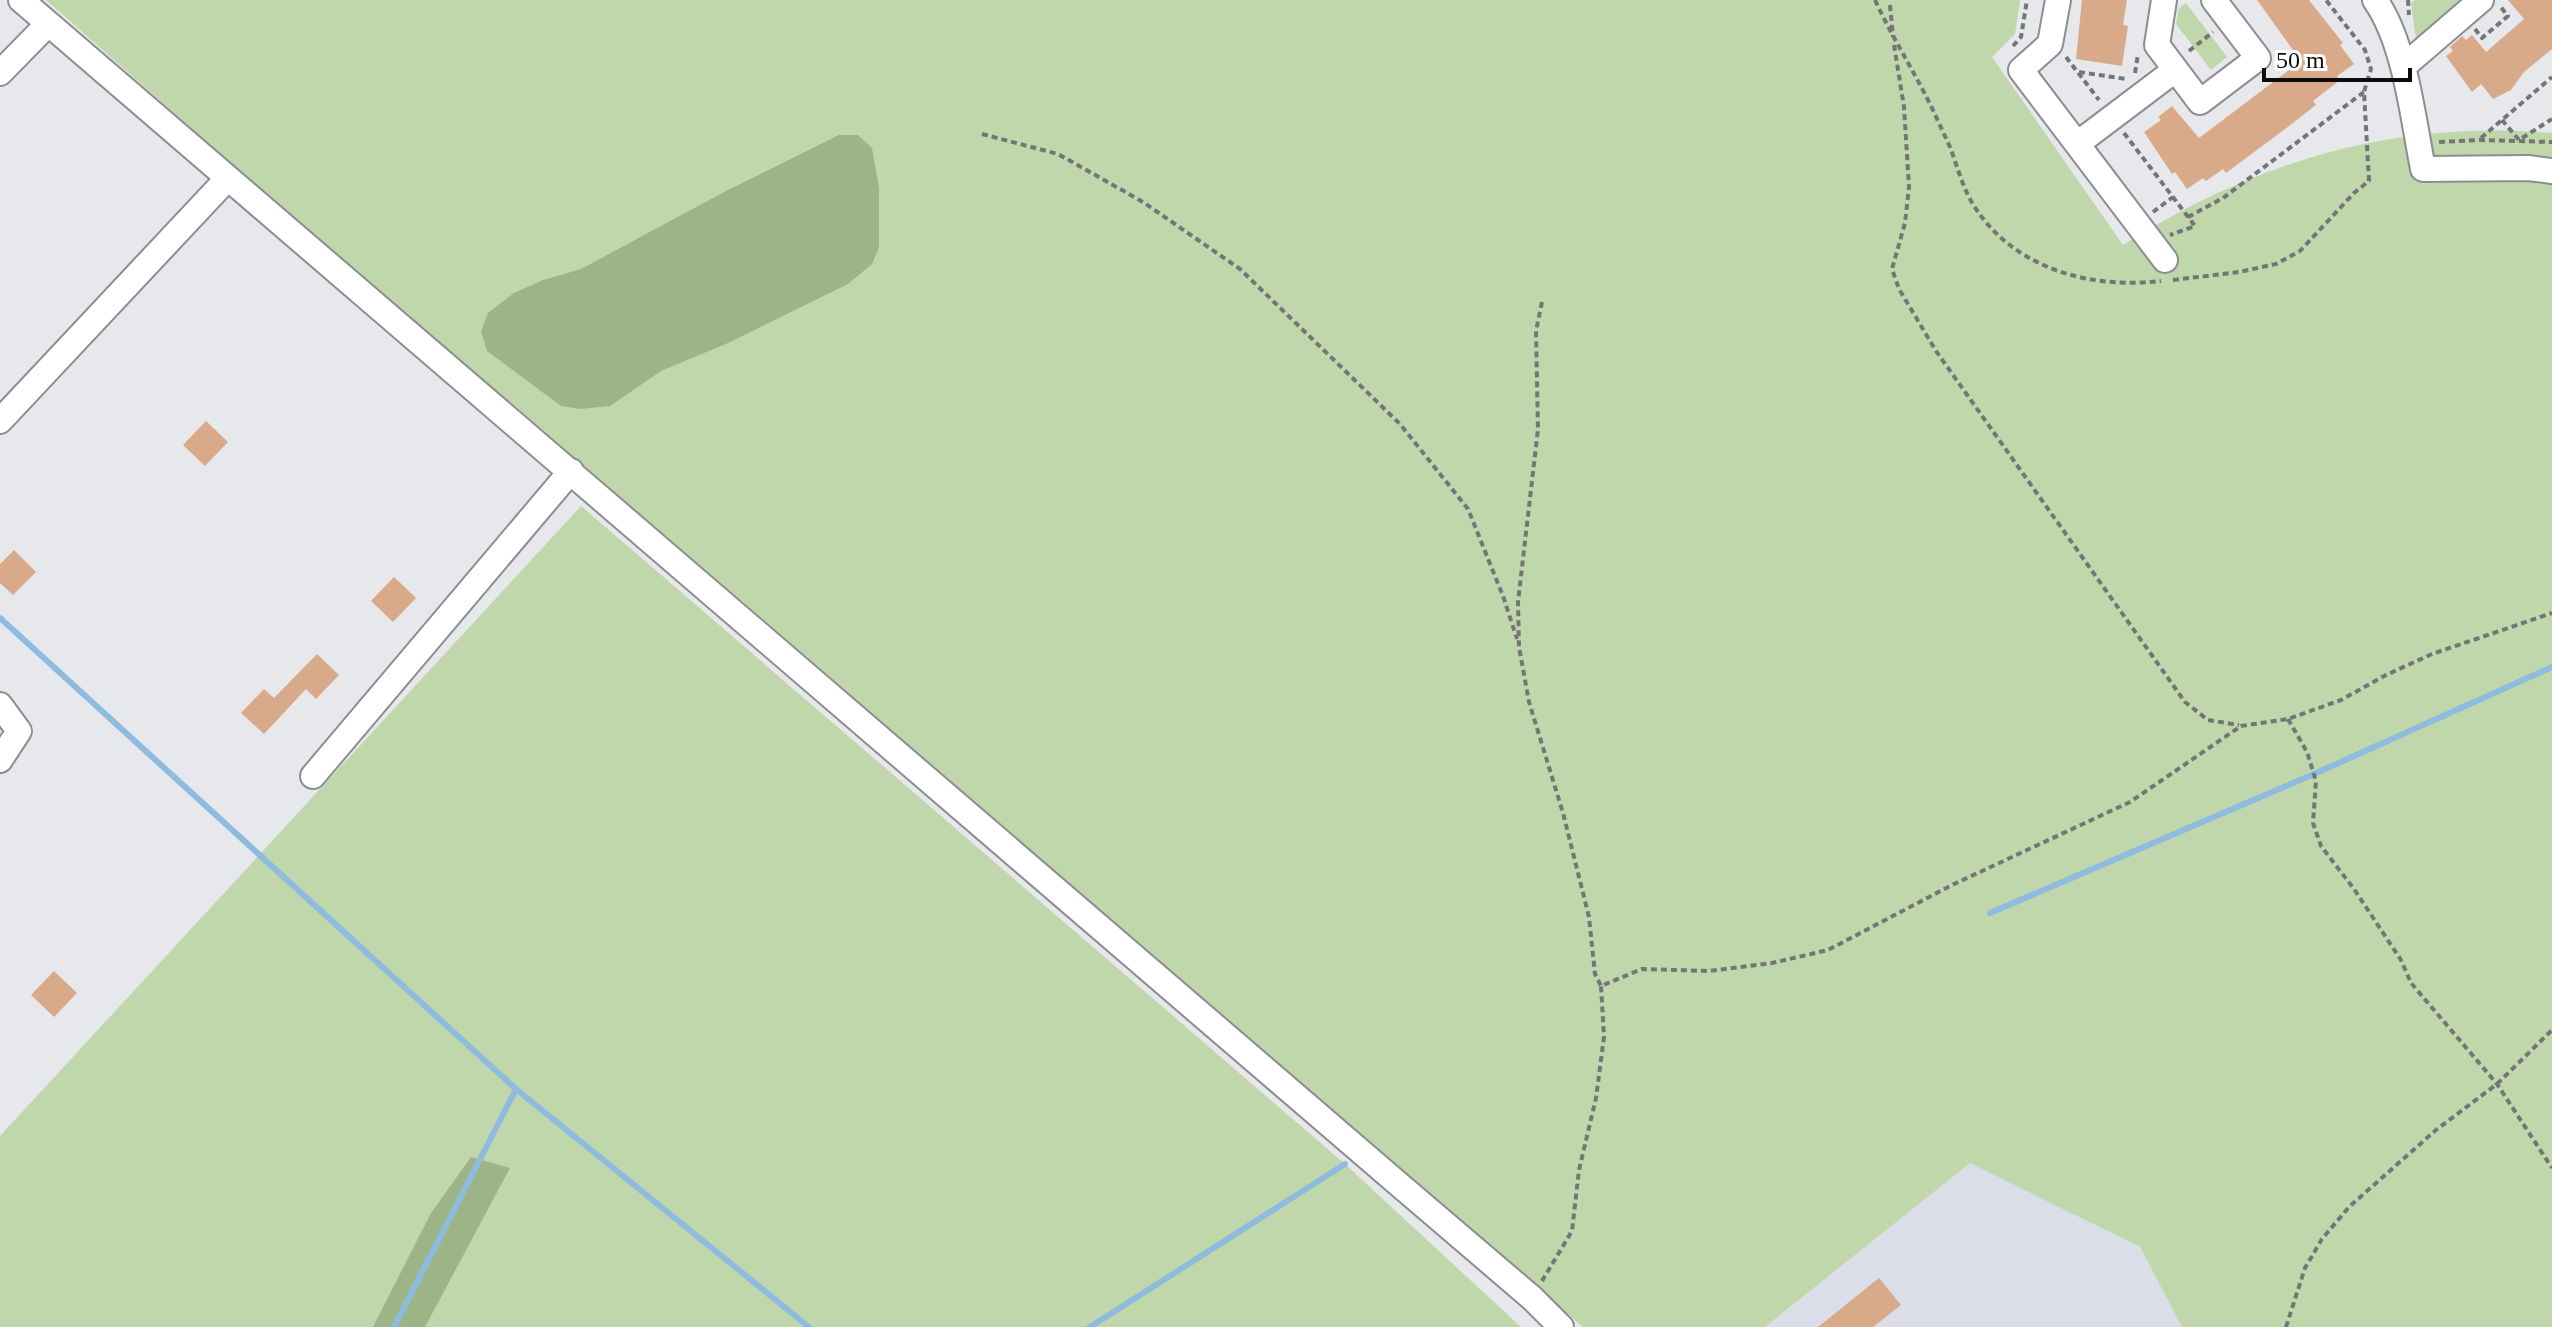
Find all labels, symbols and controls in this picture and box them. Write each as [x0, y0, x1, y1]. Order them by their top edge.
scale bar [2264, 32, 2410, 82]
text: 50 m [2276, 47, 2325, 73]

